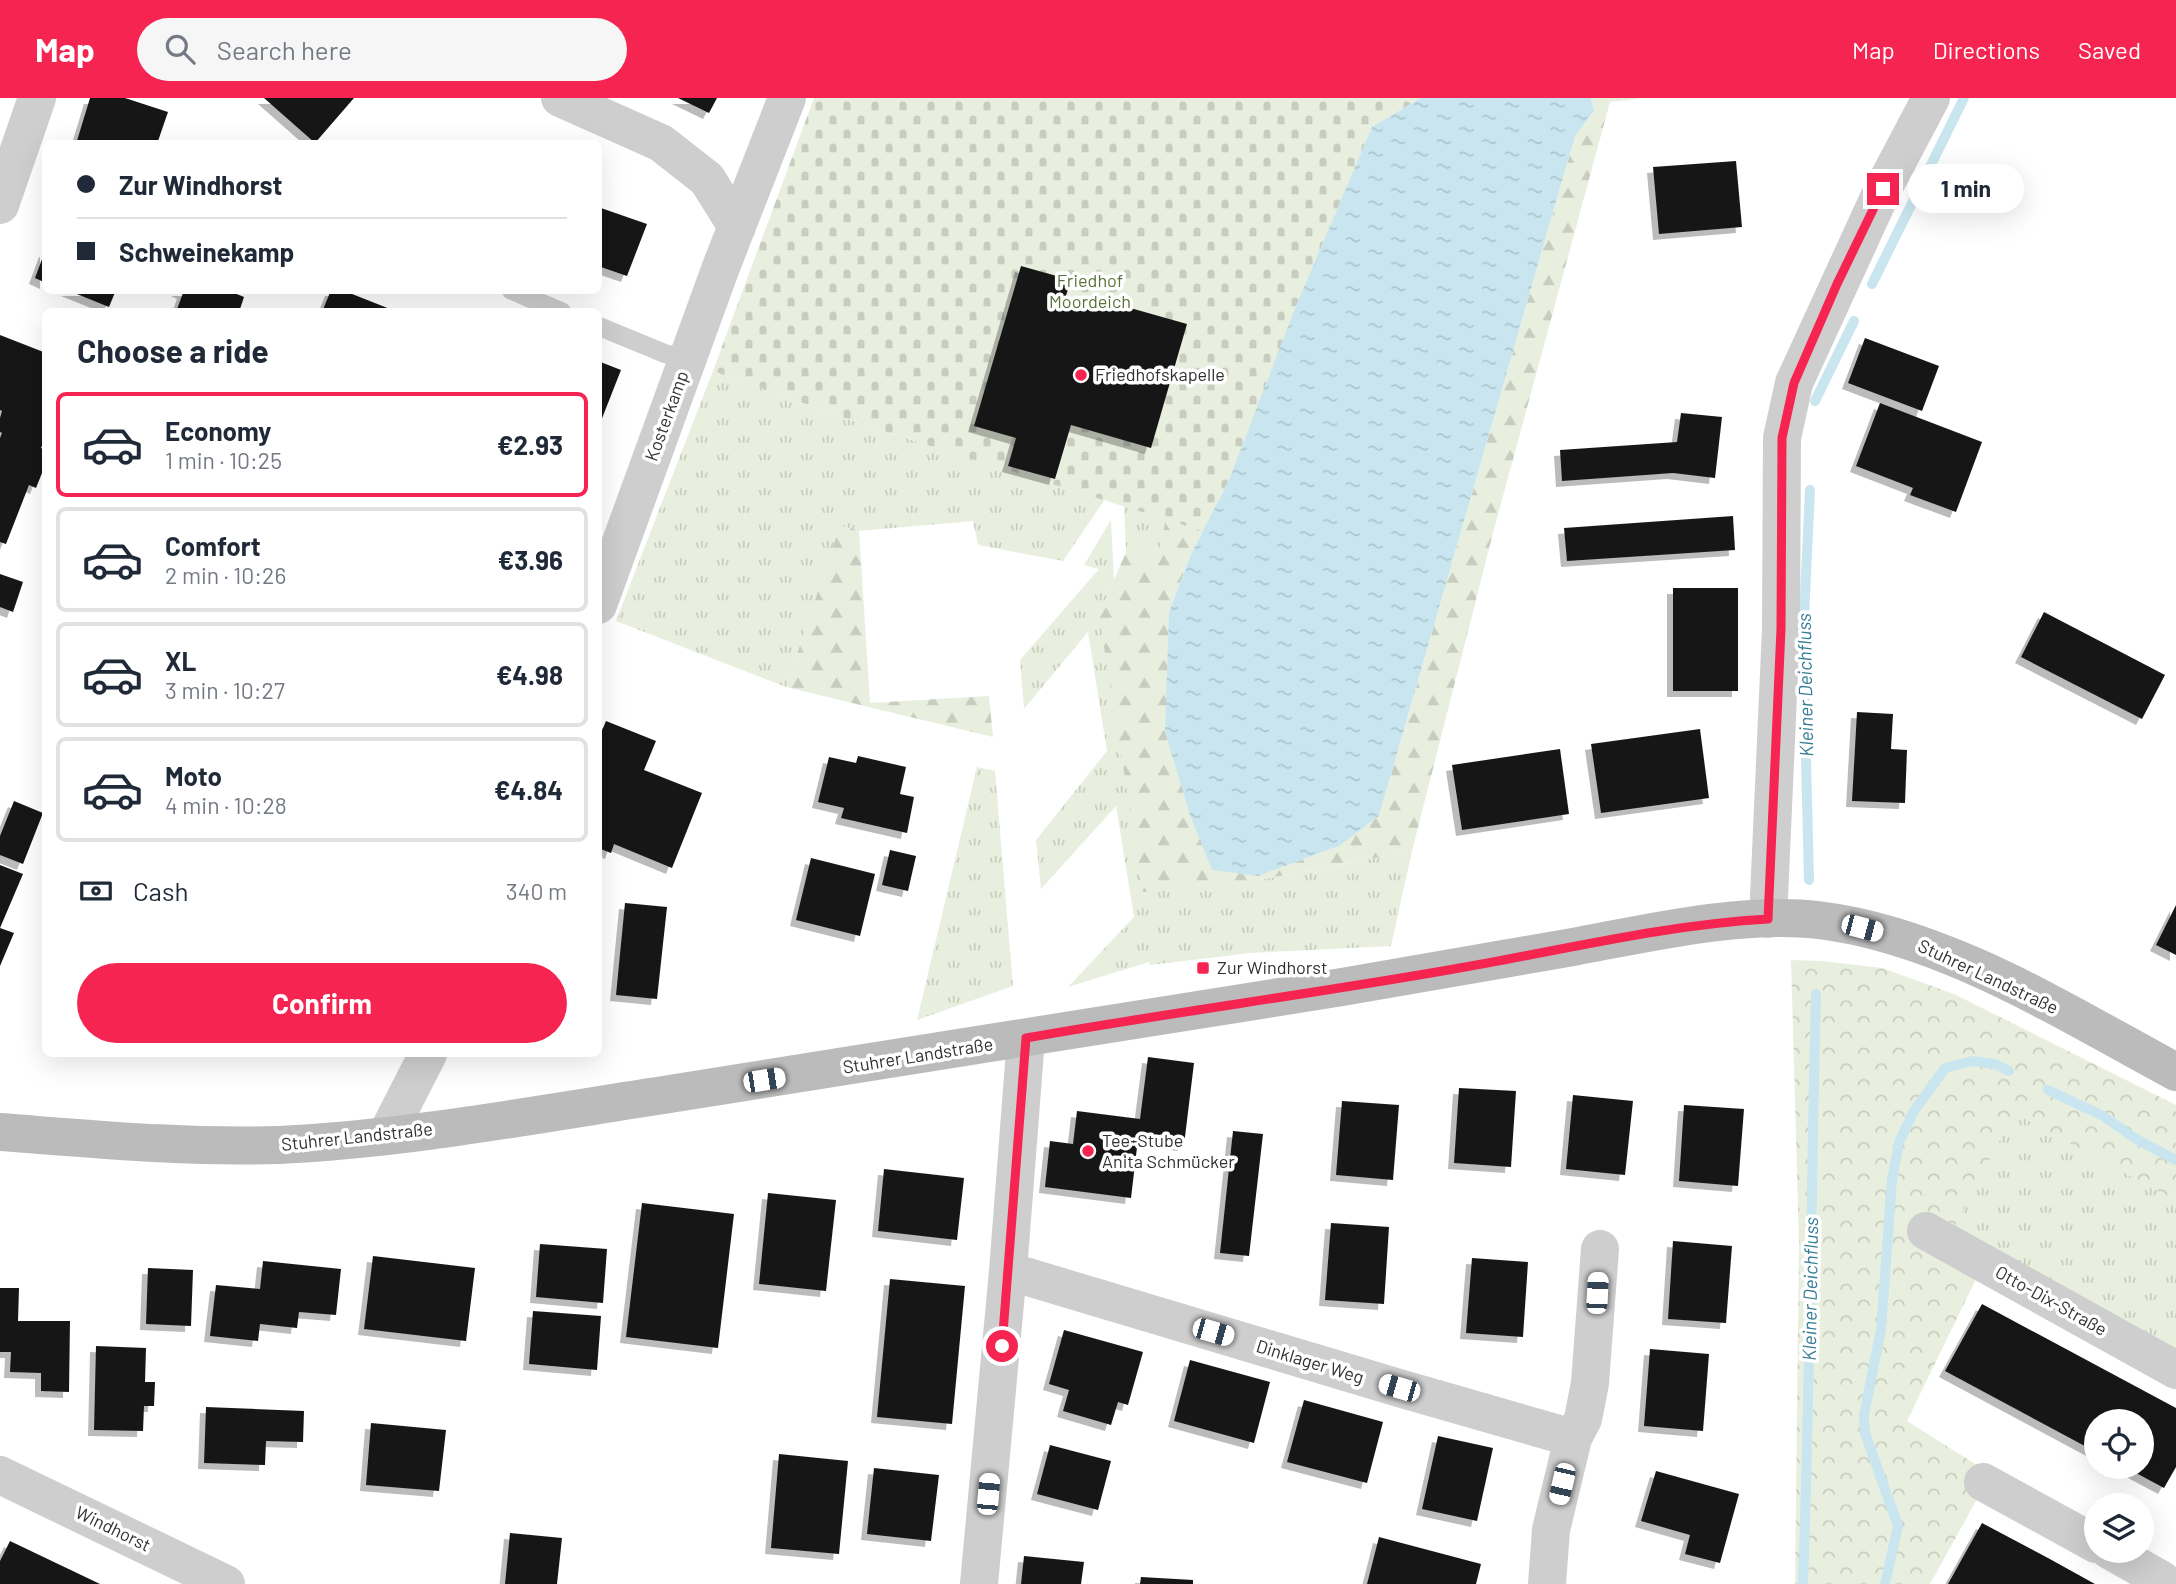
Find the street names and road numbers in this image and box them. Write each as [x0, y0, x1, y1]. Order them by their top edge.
street label: Kosterkamp [640, 368, 693, 464]
street label: Stuhrer Landstraße [1915, 934, 2062, 1018]
street label: Stuhrer Landstraße [841, 1032, 995, 1078]
street label: Stuhrer Landstraße [280, 1117, 434, 1155]
street label: Otto-Dix-Straße [1992, 1260, 2111, 1340]
street label: Dinklager Weg [1254, 1334, 1367, 1388]
street label: Windhorst [72, 1500, 155, 1556]

